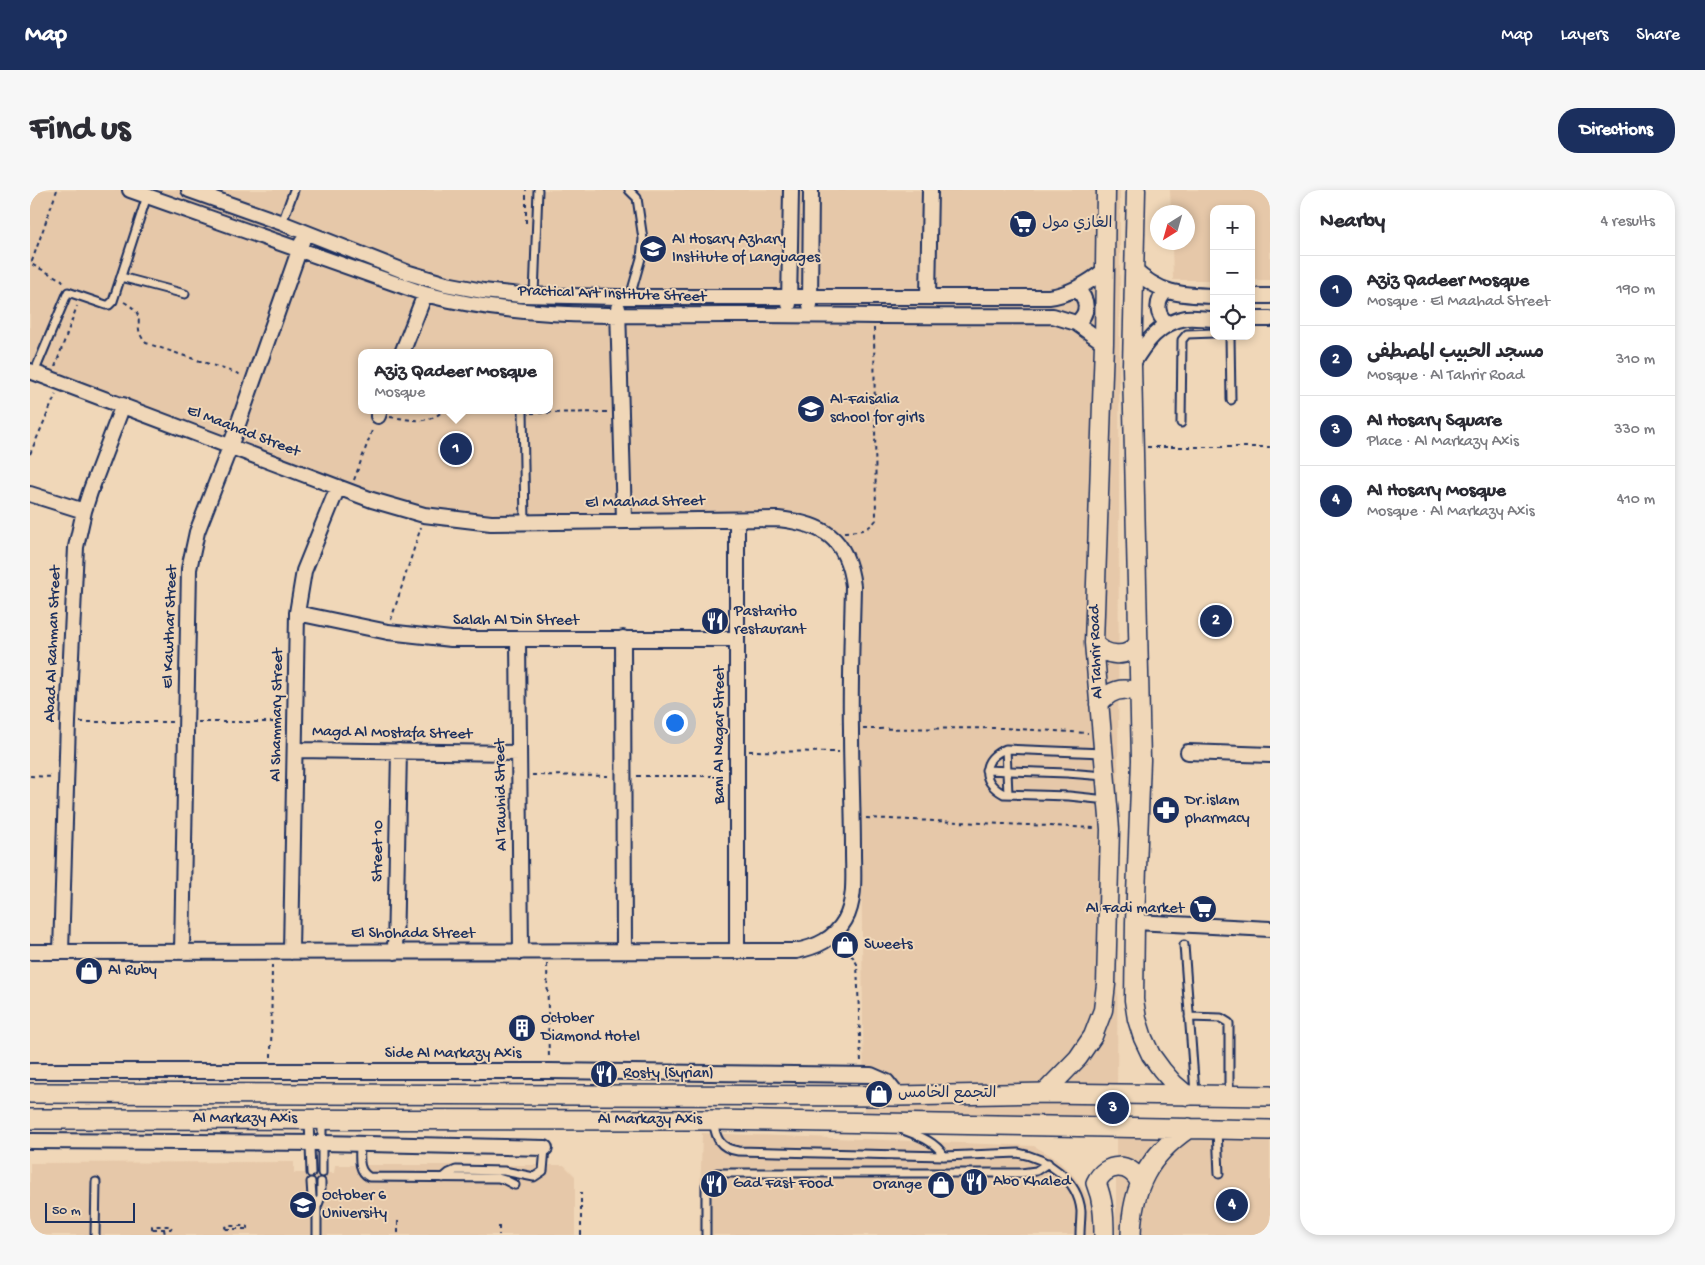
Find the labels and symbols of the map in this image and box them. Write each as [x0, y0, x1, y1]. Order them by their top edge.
north arrow [1150, 205, 1195, 250]
supermarket icon: الغازي مول [1008, 209, 1038, 239]
place label: الغازي مول [1042, 215, 1113, 234]
place label: Al Hosary Azhary Institute of Languages [672, 231, 821, 268]
school or university icon: Al Hosary Azhary Institute of Languages [638, 234, 668, 264]
street label: Practical Art Institute Street [516, 282, 708, 308]
place label: Al-Faisalia school for girls [830, 391, 925, 428]
school or university icon: Al-Faisalia school for girls [796, 394, 826, 424]
street label: El Maahad Street [184, 402, 304, 463]
pin: 1 [440, 430, 472, 468]
street label: El Maahad Street [585, 492, 706, 514]
street label: El Kawthar Street [159, 563, 183, 689]
street label: Abad Al Rahman Street [42, 564, 66, 723]
pin: 2 [1200, 602, 1232, 640]
place label: Pastarito restaurant [733, 603, 807, 640]
street label: Al Tahrir Road [1086, 603, 1108, 699]
restaurant icon: Pastarito restaurant [700, 606, 730, 636]
street label: Salah Al Din Street [453, 612, 580, 631]
street label: Al Shammary Street [267, 647, 289, 782]
street label: Bani Al Nagar Street [711, 664, 730, 805]
your location [662, 710, 688, 736]
street label: Magd Al Mostafa Street [312, 723, 474, 745]
street label: Al Tawhid Street [491, 737, 512, 851]
place label: Dr.islam pharmacy [1184, 792, 1250, 829]
pharmacy icon: Dr.islam pharmacy [1151, 795, 1181, 825]
street label: Street 10 [369, 820, 389, 882]
supermarket icon: Al Fadi market [1188, 894, 1218, 924]
place label: Al Fadi market [1086, 900, 1185, 919]
street label: El Shohada Street [351, 925, 476, 944]
shop icon: Sweets [830, 930, 860, 960]
place label: Sweets [864, 936, 914, 955]
shop icon: Al Ruby [74, 956, 104, 986]
place label: Al Ruby [108, 962, 157, 981]
place label: October Diamond Hotel [540, 1010, 640, 1047]
building icon: October Diamond Hotel [507, 1013, 537, 1043]
street label: Side Al Markazy Axis [385, 1045, 522, 1064]
restaurant icon: Rosty (Syrian) [589, 1059, 619, 1089]
place label: Rosty (Syrian) [623, 1065, 714, 1084]
shop icon: التجمع الخامس [864, 1079, 894, 1109]
place label: التجمع الخامس [898, 1085, 997, 1104]
pin: 3 [1097, 1089, 1129, 1127]
street label: Al Markazy Axis [193, 1110, 298, 1129]
street label: Al Markazy Axis [598, 1111, 703, 1130]
restaurant icon: Abo Khaled [959, 1167, 989, 1197]
restaurant icon: Gad Fast Food [699, 1169, 729, 1199]
shop icon: Orange [926, 1170, 956, 1200]
place label: Abo Khaled [993, 1173, 1072, 1192]
place label: Gad Fast Food [733, 1175, 834, 1194]
place label: Orange [873, 1176, 923, 1195]
pin: 4 [1216, 1186, 1248, 1224]
place label: October 6 University [322, 1187, 387, 1224]
school or university icon: October 6 University [288, 1190, 318, 1220]
scale bar [45, 1200, 135, 1223]

